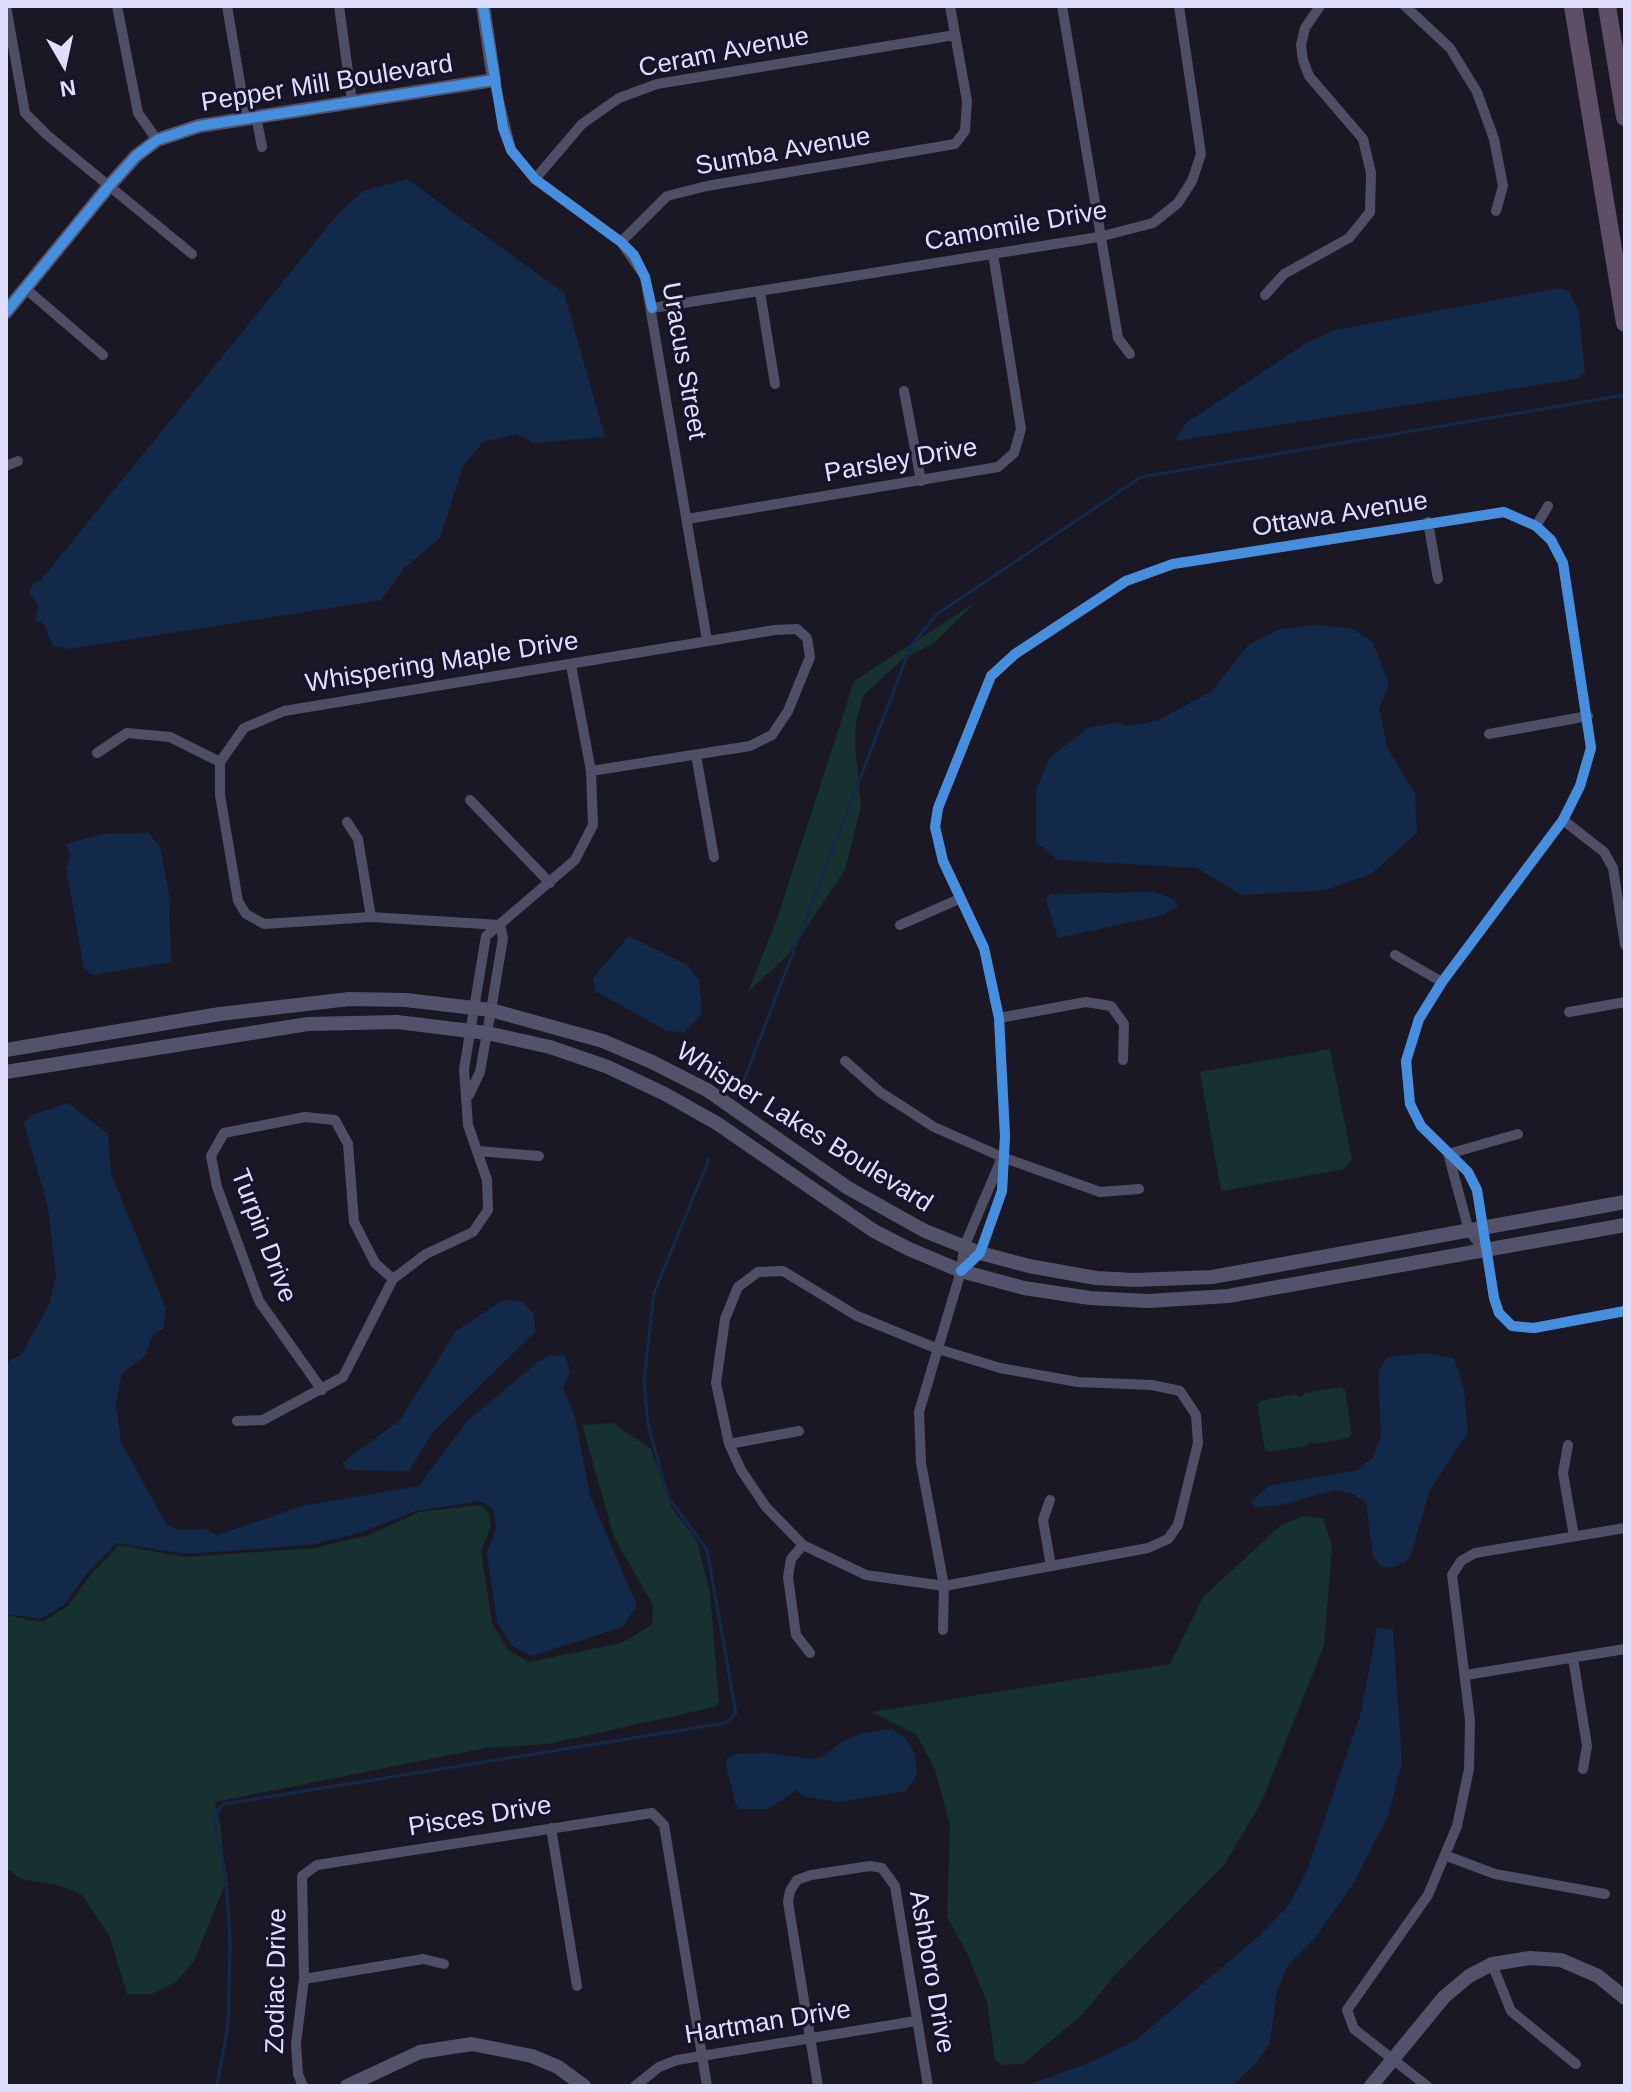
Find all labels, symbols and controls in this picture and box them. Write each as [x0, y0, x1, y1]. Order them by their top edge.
street label: Ceram Avenue [636, 21, 812, 85]
north arrow [24, 24, 104, 104]
street label: Pepper Mill Boulevard [199, 49, 455, 119]
text: N [58, 75, 78, 102]
street label: Sumba Avenue [693, 121, 873, 183]
street label: Camomile Drive [922, 196, 1110, 258]
street label: Uracus Street [654, 280, 712, 442]
street label: Parsley Drive [822, 432, 980, 490]
street label: Ottawa Avenue [1250, 486, 1430, 544]
street label: Whispering Maple Drive [303, 626, 581, 700]
street label: Whisper Lakes Boulevard [670, 1036, 938, 1220]
street label: Turpin Drive [223, 1165, 303, 1307]
street label: Pisces Drive [406, 1790, 554, 1844]
street label: Ashboro Drive [901, 1888, 961, 2056]
street label: Zodiac Drive [260, 1908, 294, 2054]
street label: Hartman Drive [683, 1994, 853, 2052]

